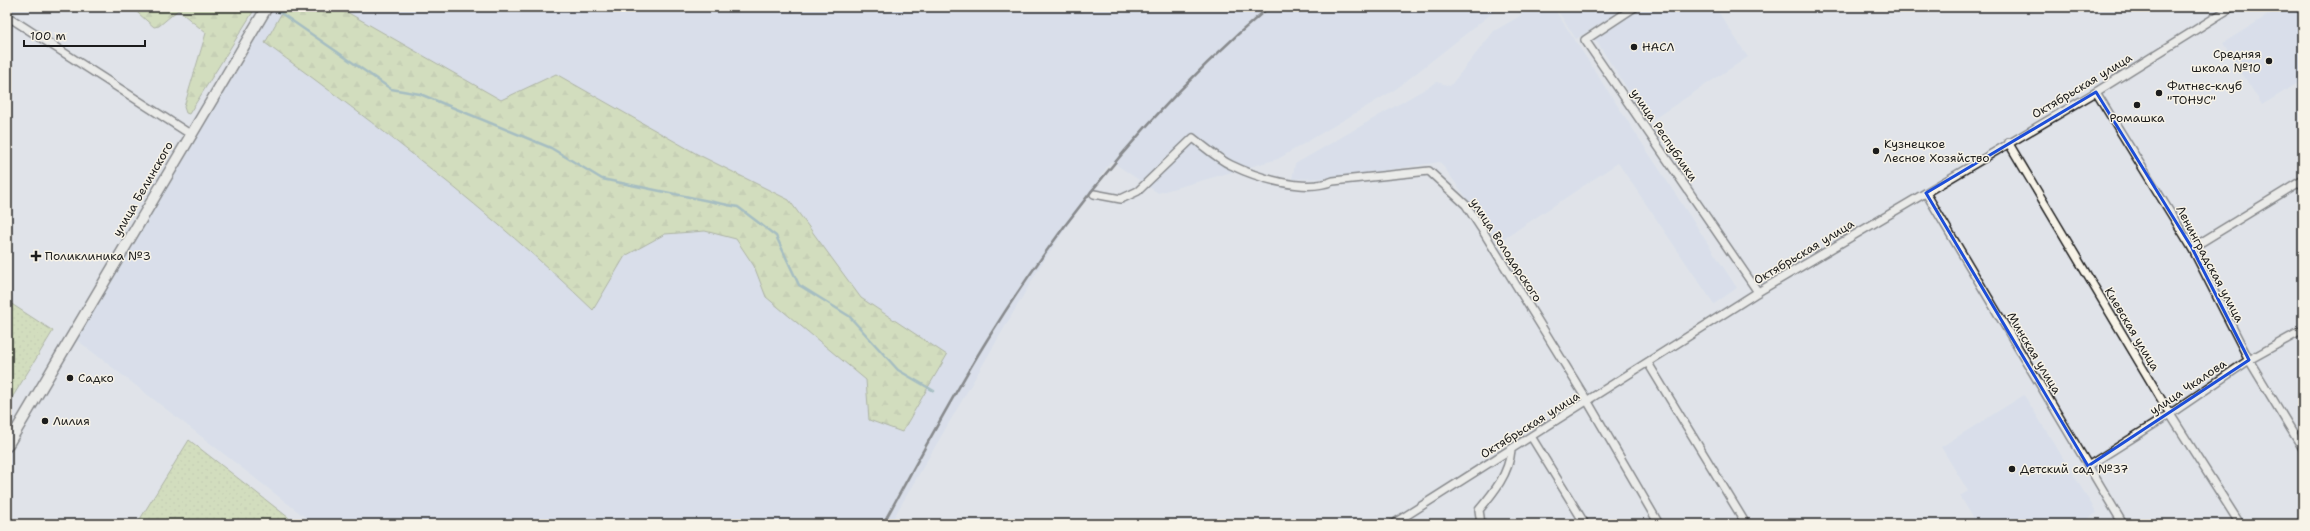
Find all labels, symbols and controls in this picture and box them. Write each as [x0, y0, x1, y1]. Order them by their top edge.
scale bar [24, 22, 145, 48]
text: 100 m [30, 28, 66, 44]
place label: НАСЛ [1642, 39, 1675, 55]
marker: НАСЛ [1629, 42, 1639, 52]
place label: Средняя школа №10 [2191, 46, 2261, 76]
street label: Октябрьская улица [2029, 49, 2136, 122]
marker: Средняя школа №10 [2264, 56, 2274, 66]
place label: Фитнес-клуб "ТОНУС" [2167, 78, 2242, 108]
street label: улица Республики [1627, 85, 1701, 185]
marker: Фитнес-клуб "ТОНУС" [2154, 88, 2164, 98]
marker: Ромашка [2132, 100, 2142, 110]
place label: Ромашка [2110, 110, 2165, 126]
place label: Кузнецкое Лесное Хозяйство [1884, 136, 1990, 166]
street label: улица Белинского [109, 138, 177, 240]
marker: Кузнецкое Лесное Хозяйство [1871, 146, 1881, 156]
street label: улица Володарского [1466, 195, 1546, 305]
street label: Ленинградская улица [2172, 203, 2248, 326]
street label: Октябрьская улица [1751, 215, 1858, 288]
place label: Поликлиника №3 [45, 248, 151, 264]
marker: Поликлиника №3 [30, 250, 42, 262]
street label: Киевская улица [2101, 284, 2163, 374]
street label: Минская улица [2003, 309, 2065, 397]
street label: улица Чкалова [2147, 355, 2230, 418]
place label: Садко [78, 370, 114, 386]
marker: Садко [65, 373, 75, 383]
street label: Октябрьская улица [1477, 388, 1583, 462]
place label: Лилия [53, 413, 90, 429]
marker: Лилия [40, 416, 50, 426]
place label: Детский сад №37 [2020, 461, 2128, 477]
marker: Детский сад №37 [2007, 464, 2017, 474]

